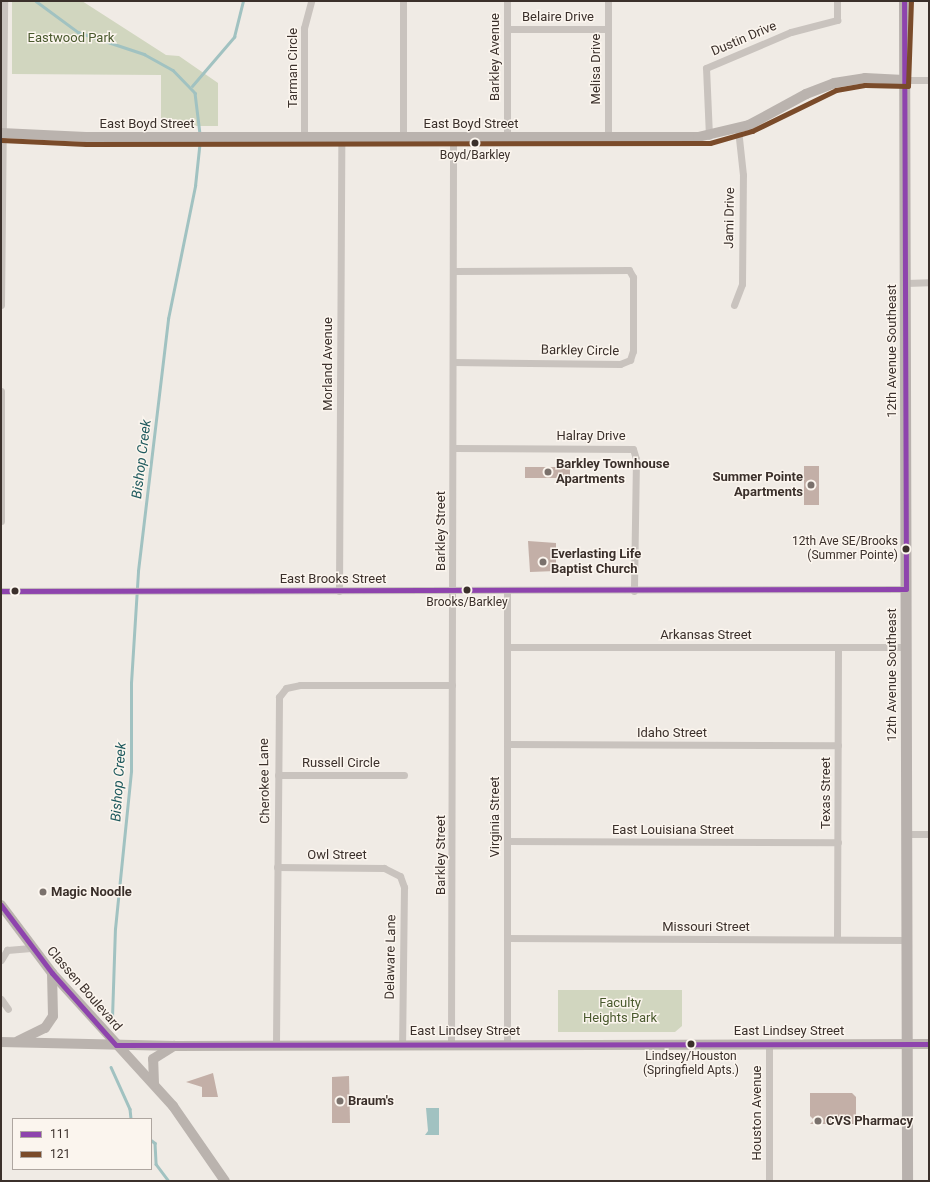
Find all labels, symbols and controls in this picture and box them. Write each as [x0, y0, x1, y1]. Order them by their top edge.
street label: Belaire Drive [522, 9, 594, 25]
street label: Barkley Avenue [487, 13, 503, 101]
street label: Dustin Drive [709, 18, 779, 60]
street label: Tarman Circle [285, 28, 301, 108]
park label: Eastwood Park [28, 30, 114, 46]
street label: Melisa Drive [588, 34, 604, 104]
street label: East Boyd Street [100, 116, 194, 132]
street label: East Boyd Street [424, 116, 518, 132]
marker: Boyd/Barkley [470, 138, 480, 148]
place label: Boyd/Barkley [440, 149, 510, 163]
street label: Jami Drive [722, 187, 738, 249]
street label: 12th Avenue Southeast [884, 284, 900, 418]
street label: Morland Avenue [320, 317, 336, 411]
street label: Barkley Circle [541, 343, 619, 359]
water label: Bishop Creek [128, 418, 154, 500]
street label: Halray Drive [556, 428, 626, 444]
place label: Barkley Townhouse Apartments [556, 457, 670, 488]
marker: Barkley Townhouse Apartments [543, 467, 553, 477]
place label: Summer Pointe Apartments [712, 470, 803, 501]
marker: Summer Pointe Apartments [806, 480, 816, 490]
street label: Barkley Street [433, 491, 449, 571]
place label: 12th Ave SE/Brooks (Summer Pointe) [792, 535, 898, 563]
marker: 12th Ave SE/Brooks (Summer Pointe) [901, 544, 911, 554]
place label: Everlasting Life Baptist Church [551, 547, 641, 578]
marker: Everlasting Life Baptist Church [538, 557, 548, 567]
street label: East Brooks Street [280, 571, 386, 587]
marker: Brooks/Barkley [462, 585, 472, 595]
unlabelled marker [10, 586, 20, 596]
place label: Brooks/Barkley [426, 596, 508, 610]
street label: 12th Avenue Southeast [884, 608, 900, 742]
street label: Arkansas Street [660, 627, 752, 643]
street label: Idaho Street [637, 725, 707, 741]
street label: Cherokee Lane [256, 738, 274, 824]
water label: Bishop Creek [107, 742, 129, 822]
street label: Russell Circle [302, 755, 380, 771]
street label: Texas Street [818, 757, 834, 829]
street label: Virginia Street [487, 776, 503, 858]
street label: Barkley Street [433, 815, 449, 895]
street label: East Louisiana Street [612, 822, 734, 838]
street label: Owl Street [307, 847, 367, 863]
place label: Magic Noodle [51, 884, 132, 900]
marker: Magic Noodle [38, 887, 48, 897]
street label: Delaware Lane [382, 914, 400, 1000]
street label: Missouri Street [662, 919, 750, 935]
street label: Classen Boulevard [43, 944, 125, 1034]
park label: Faculty Heights Park [583, 996, 657, 1027]
street label: East Lindsey Street [410, 1023, 520, 1039]
street label: East Lindsey Street [734, 1023, 844, 1039]
marker: Lindsey/Houston (Springfield Apts.) [686, 1039, 696, 1049]
place label: Lindsey/Houston (Springfield Apts.) [643, 1050, 739, 1078]
street label: Houston Avenue [749, 1065, 765, 1161]
place label: Braum's [348, 1093, 394, 1109]
marker: Braum's [335, 1096, 345, 1106]
place label: CVS Pharmacy [826, 1113, 913, 1129]
marker: CVS Pharmacy [813, 1116, 823, 1126]
legend [12, 1118, 152, 1170]
text: 111 [50, 1127, 70, 1141]
text: 121 [50, 1147, 70, 1161]

